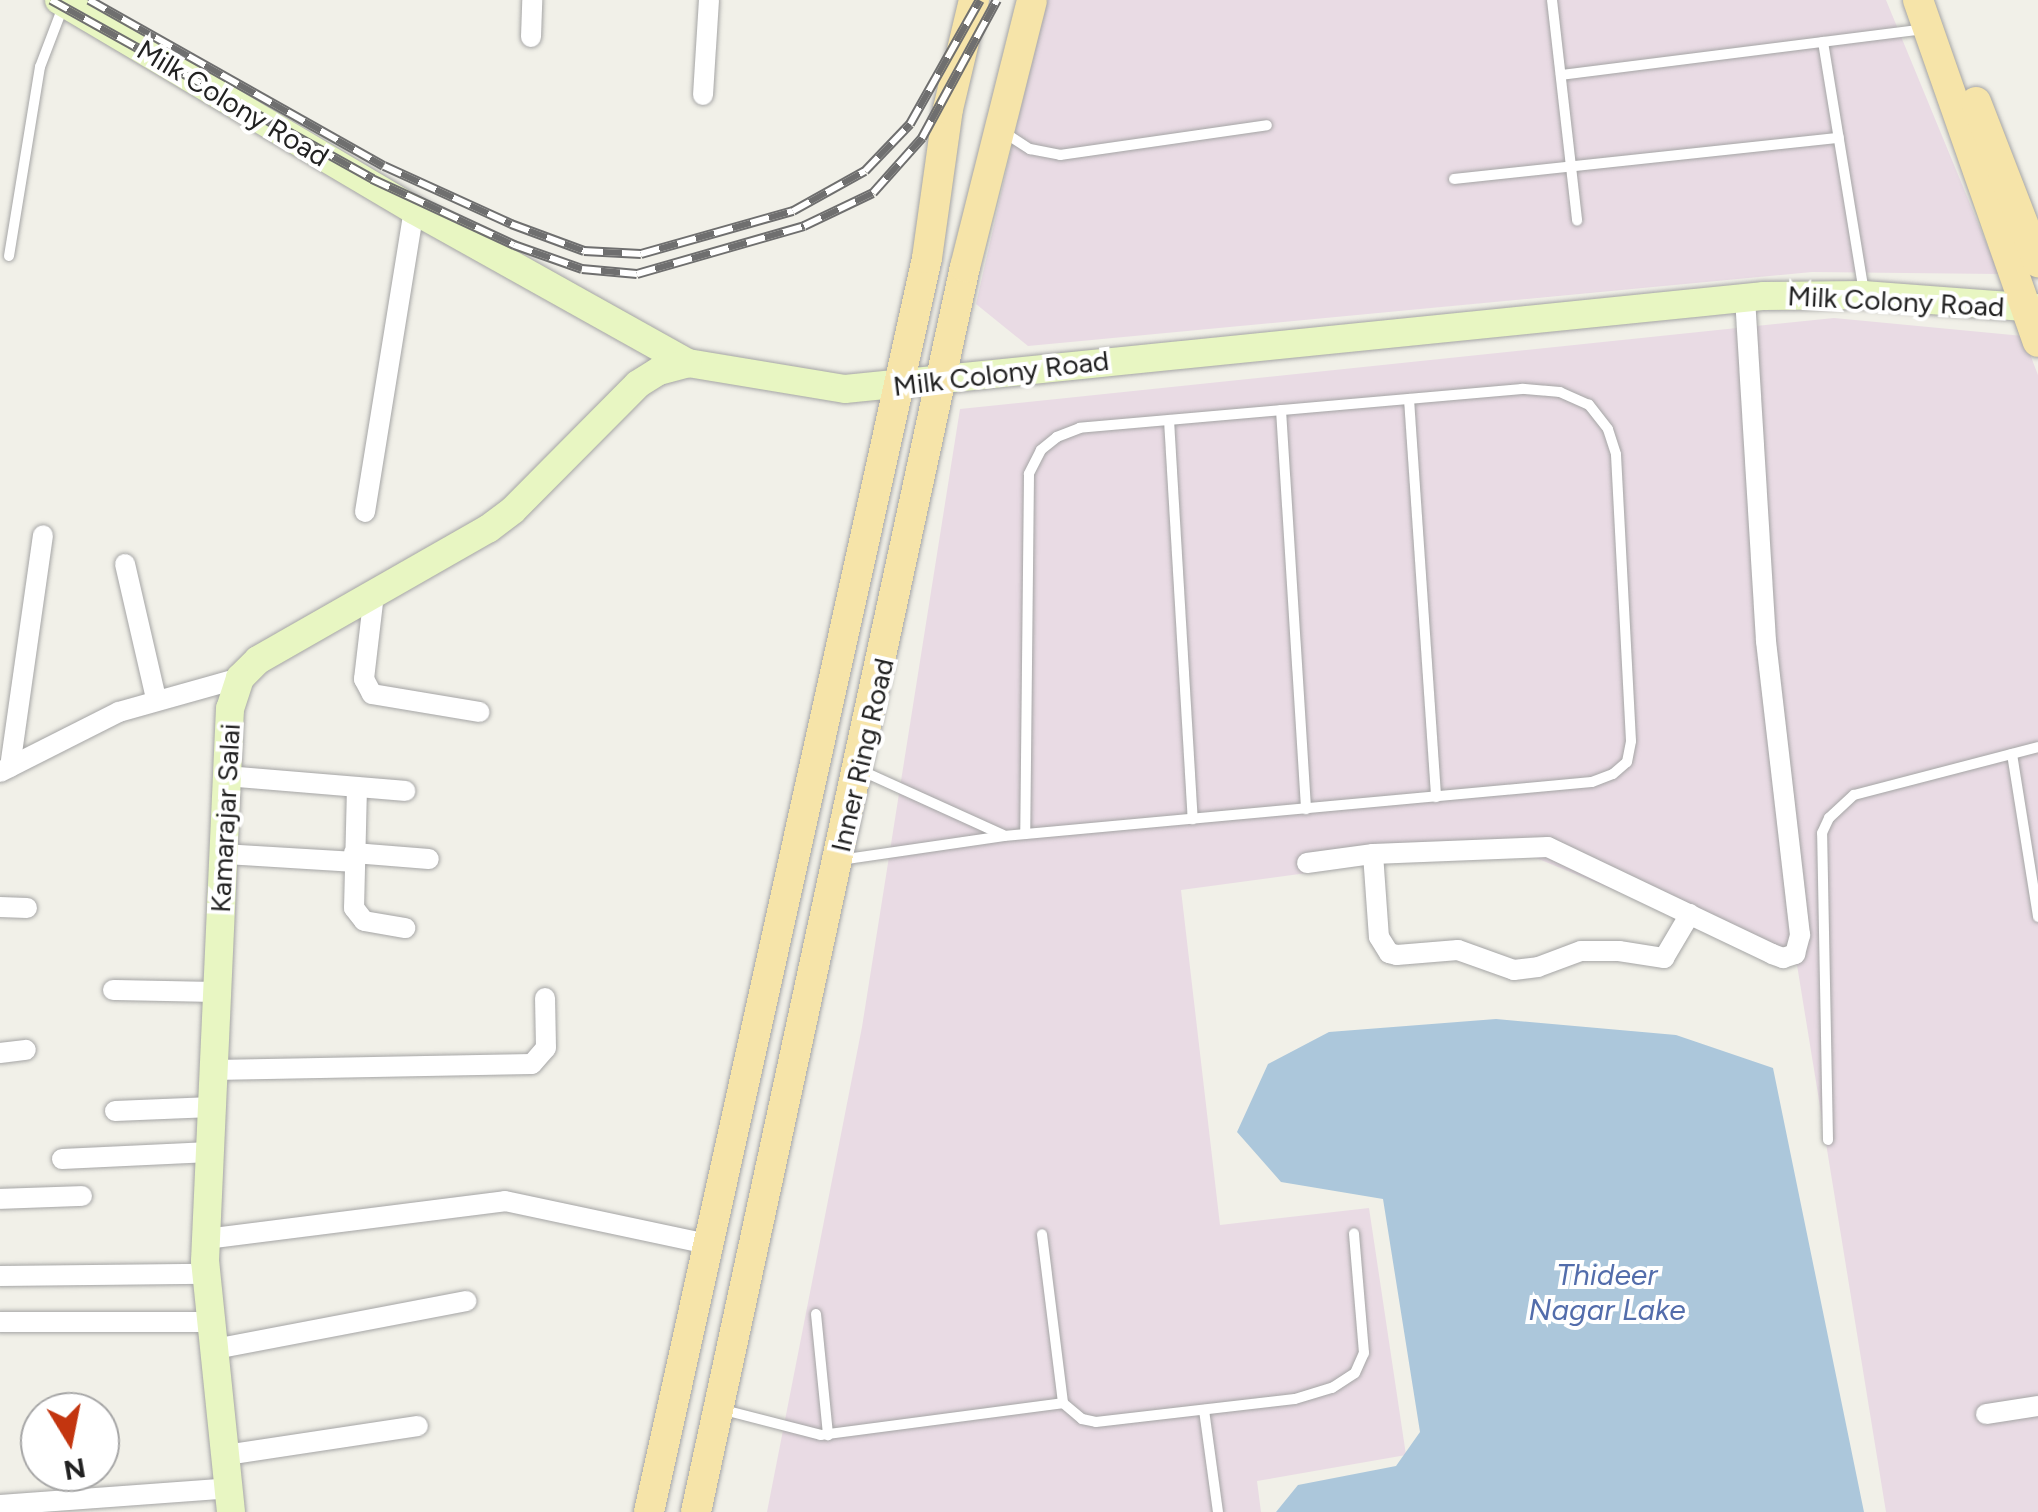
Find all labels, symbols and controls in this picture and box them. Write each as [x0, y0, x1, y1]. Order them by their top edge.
street label: Milk Colony Road [131, 33, 335, 173]
street label: Milk Colony Road [1787, 279, 2005, 323]
street label: Milk Colony Road [891, 343, 1111, 403]
street label: Inner Ring Road [823, 655, 901, 855]
street label: Kamarajar Salai [203, 722, 247, 914]
water label: Thideer Nagar Lake [1528, 1257, 1686, 1328]
north arrow [20, 1392, 120, 1492]
text: N [61, 1451, 88, 1488]

